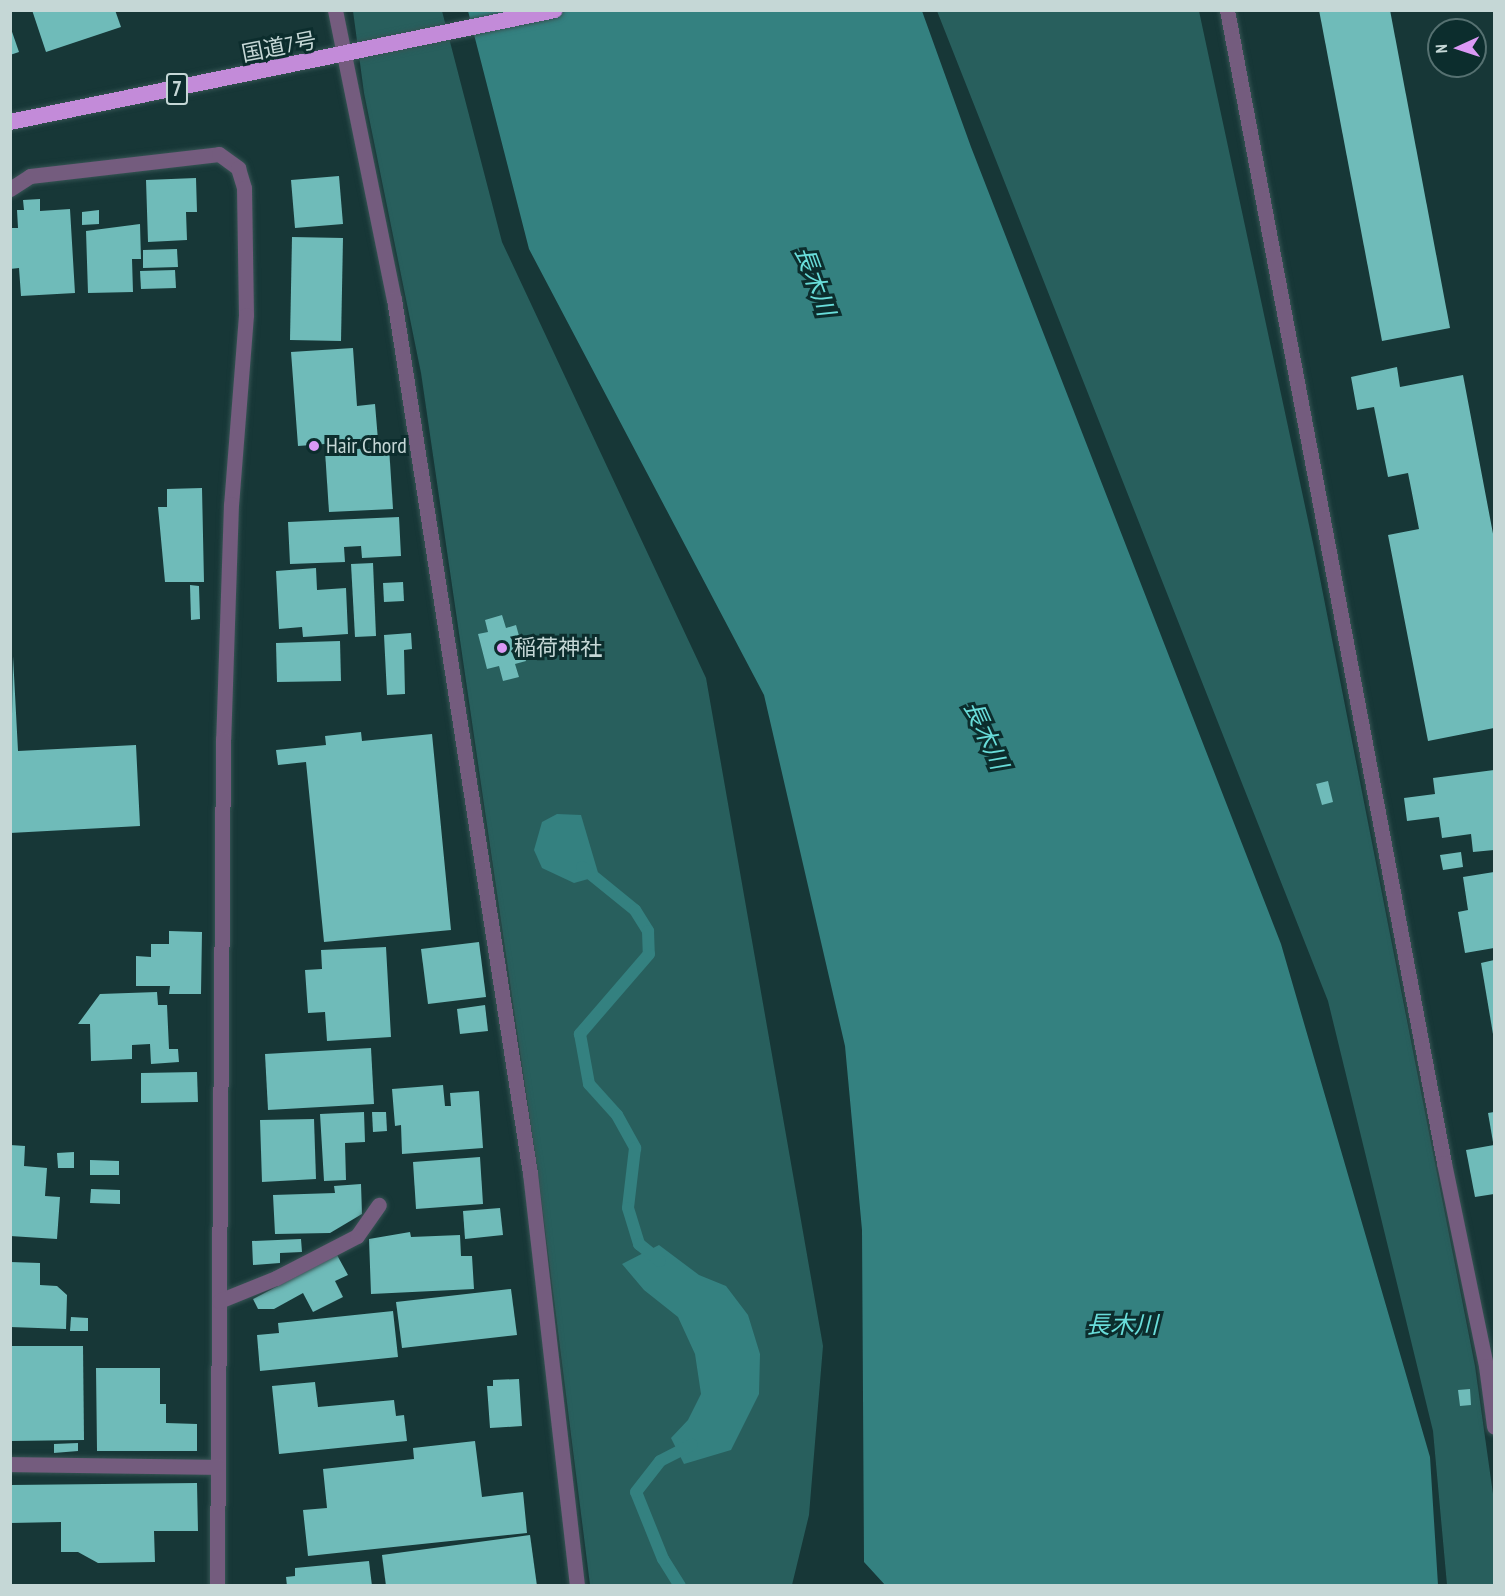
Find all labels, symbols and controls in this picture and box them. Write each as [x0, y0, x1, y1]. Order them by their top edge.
north arrow [1427, 18, 1487, 78]
street label: 国道7号 [239, 27, 319, 67]
text: N [1431, 44, 1451, 54]
road number: 7 [165, 71, 189, 107]
water label: 長木川 [789, 242, 841, 320]
place label: Hair Chord [326, 433, 407, 459]
marker: Hair Chord [307, 439, 321, 453]
place label: 稲荷神社 [514, 635, 602, 661]
marker: 稲荷神社 [495, 641, 509, 655]
water label: 長木川 [958, 696, 1014, 774]
water label: 長木川 [1086, 1311, 1158, 1339]

